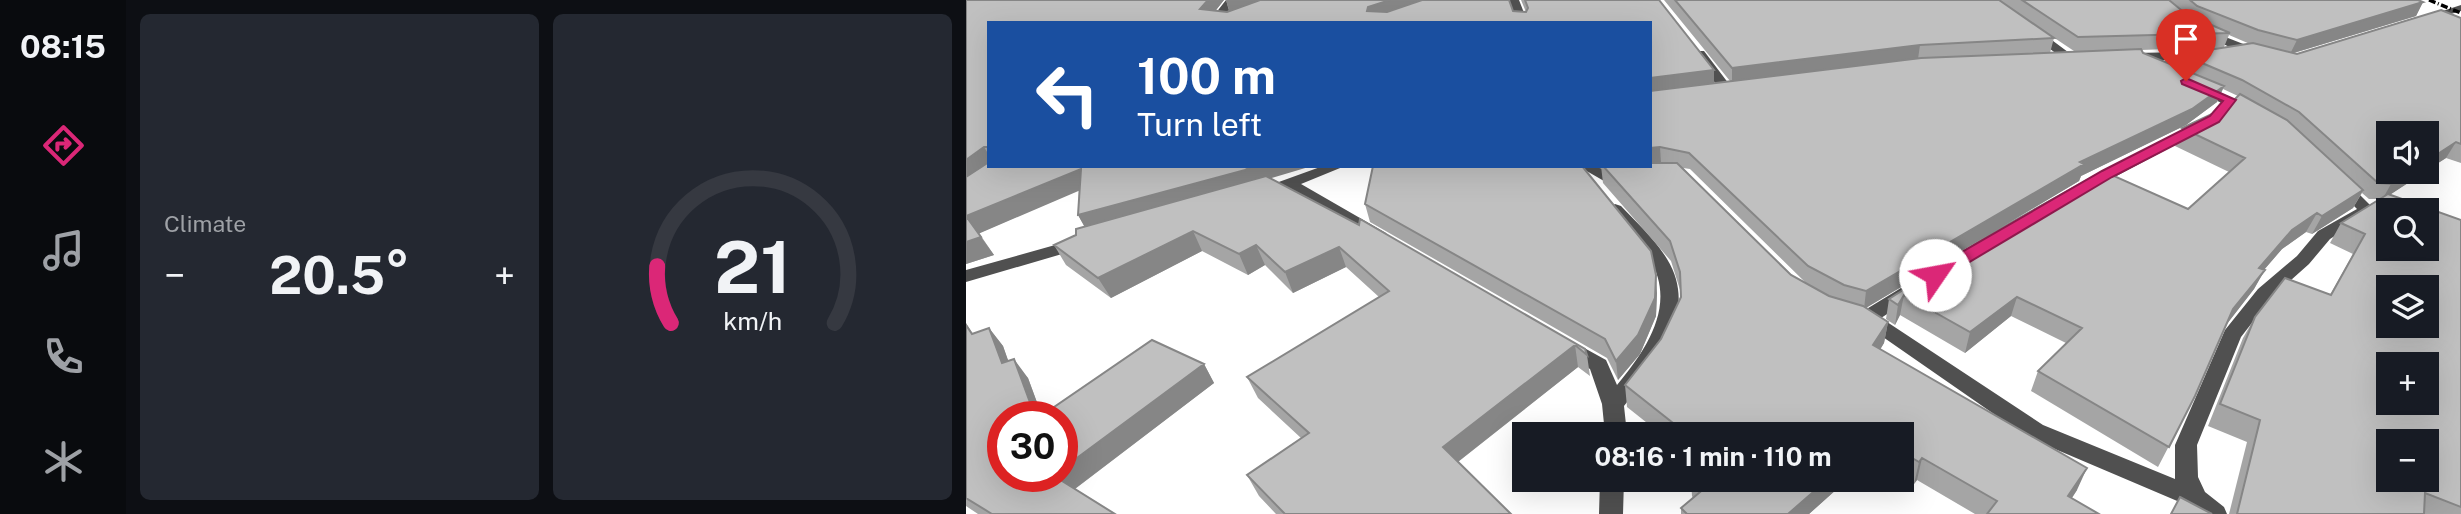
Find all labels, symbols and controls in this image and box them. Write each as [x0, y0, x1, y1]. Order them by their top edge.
pin [2156, 9, 2216, 81]
icon: arrive [2167, 20, 2205, 58]
text: 08:15 [20, 28, 106, 65]
text: 100 m [1137, 47, 1276, 105]
icon: left [1022, 49, 1113, 140]
text: Turn left [1137, 106, 1262, 143]
icon: directions [39, 121, 88, 170]
map controls [2376, 121, 2439, 492]
button: sound [2376, 121, 2439, 184]
button: search [2376, 198, 2439, 261]
text: Climate [164, 210, 246, 237]
text: 21 [714, 224, 791, 309]
icon: music [39, 226, 88, 275]
position arrow [1898, 238, 1972, 312]
text: 20.5° [269, 245, 410, 306]
text: − [164, 253, 185, 298]
text: + [494, 253, 515, 298]
button: layers [2376, 275, 2439, 338]
text: km/h [723, 306, 782, 336]
icon: phone [39, 332, 88, 381]
button: + [2376, 352, 2439, 415]
speed limit sign: 30 [987, 401, 1078, 492]
button: − [2376, 429, 2439, 492]
icon: climate [39, 437, 88, 486]
text: 08:16 · 1 min · 110 m [1594, 441, 1832, 472]

